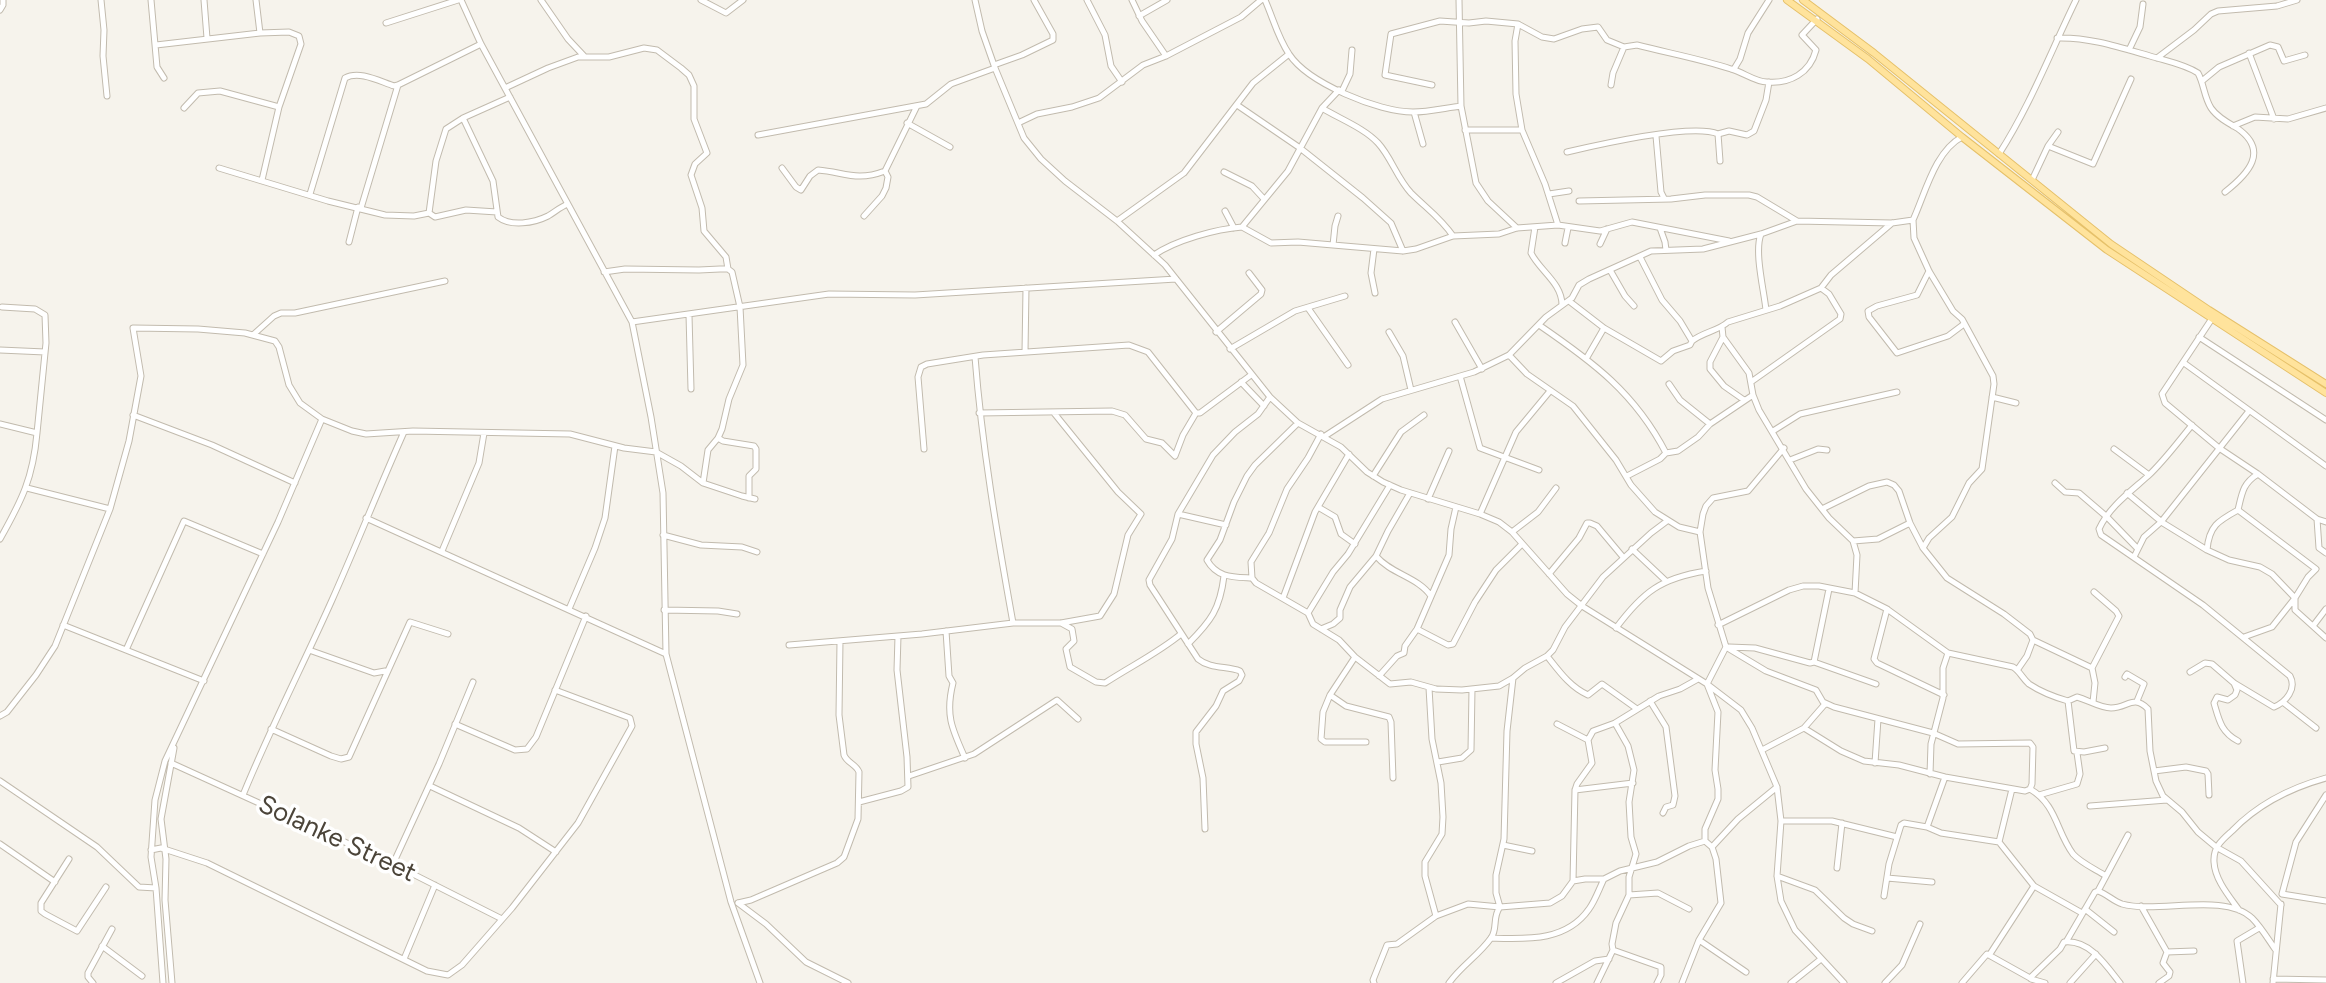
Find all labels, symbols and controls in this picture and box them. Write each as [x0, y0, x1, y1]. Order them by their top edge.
street label: Solanke Street [253, 789, 421, 889]

